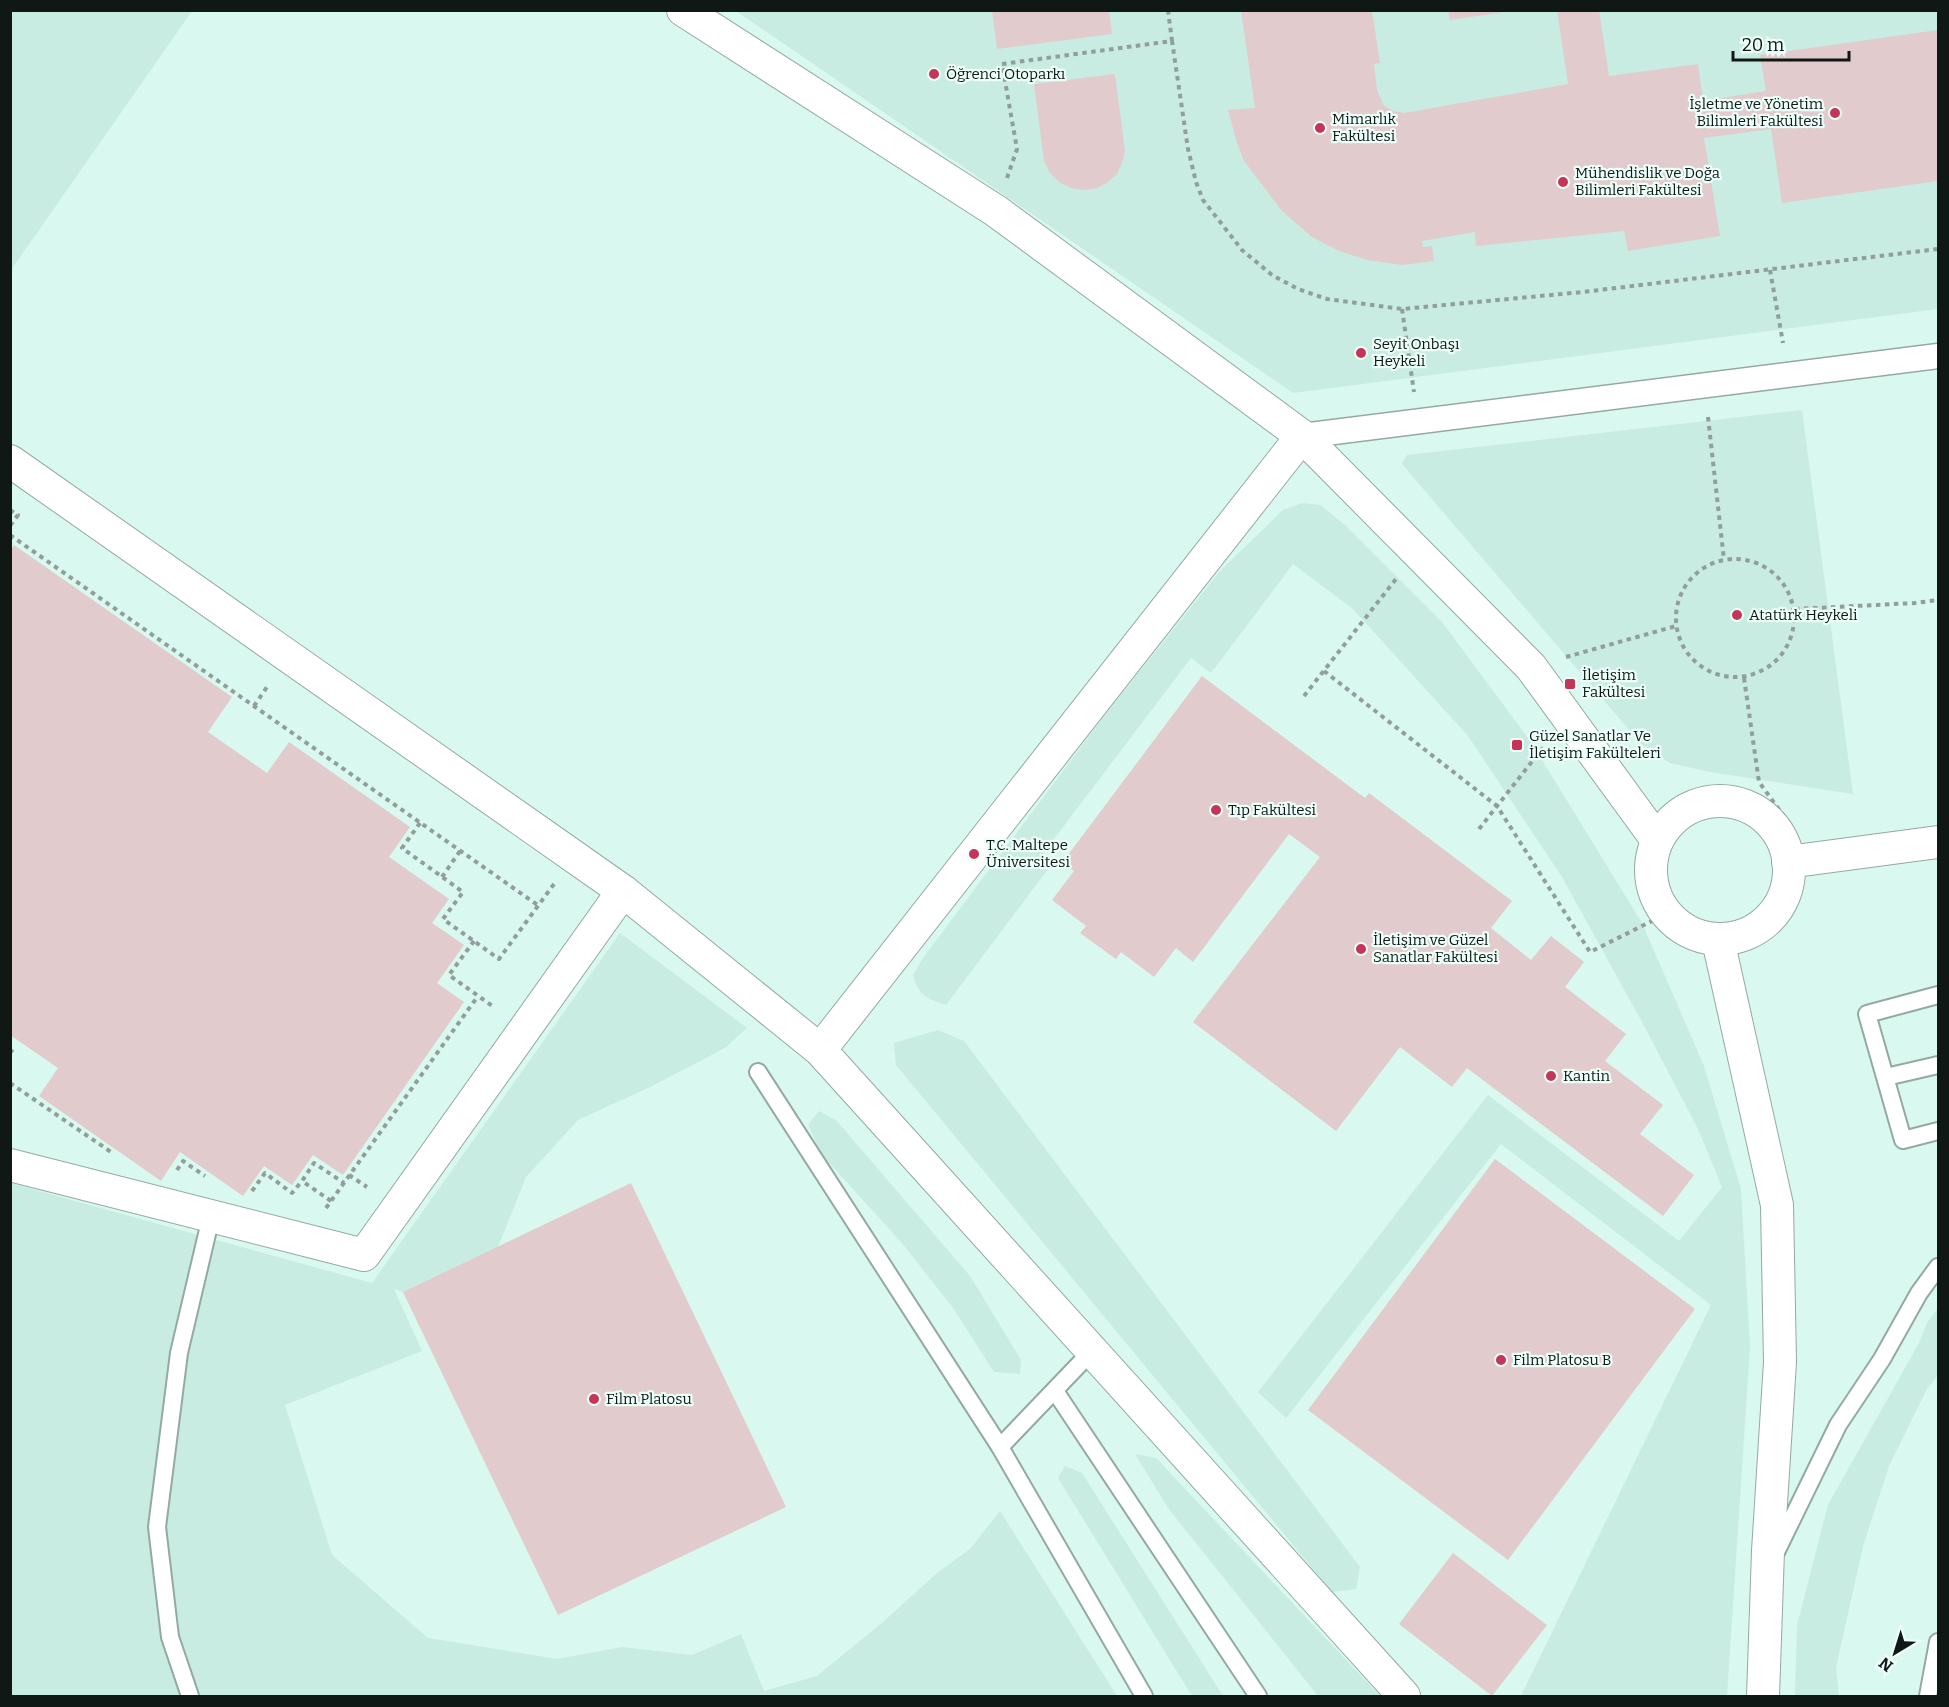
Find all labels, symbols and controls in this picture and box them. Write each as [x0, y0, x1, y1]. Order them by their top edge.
scale bar [1733, 24, 1848, 62]
text: 20 m [1742, 34, 1784, 56]
place label: Öğrenci Otoparkı [946, 65, 1066, 83]
marker: Öğrenci Otoparkı [927, 67, 941, 81]
place label: İşletme ve Yönetim Bilimleri Fakültesi [1689, 95, 1824, 130]
marker: İşletme ve Yönetim Bilimleri Fakültesi [1828, 106, 1842, 120]
place label: Mimarlık Fakültesi [1332, 110, 1396, 145]
marker: Mimarlık Fakültesi [1313, 121, 1327, 135]
place label: Mühendislik ve Doğa Bilimleri Fakültesi [1575, 164, 1720, 199]
marker: Mühendislik ve Doğa Bilimleri Fakültesi [1556, 175, 1570, 189]
place label: Seyit Onbaşı Heykeli [1373, 335, 1460, 370]
marker: Seyit Onbaşı Heykeli [1354, 346, 1368, 360]
place label: Atatürk Heykeli [1749, 606, 1858, 624]
marker: Atatürk Heykeli [1730, 608, 1744, 622]
place label: İletişim Fakültesi [1582, 666, 1646, 701]
marker: İletişim Fakültesi [1563, 677, 1577, 691]
place label: Güzel Sanatlar Ve İletişim Fakülteleri [1529, 727, 1661, 762]
marker: Güzel Sanatlar Ve İletişim Fakülteleri [1510, 738, 1524, 752]
place label: Tıp Fakültesi [1228, 801, 1317, 819]
marker: Tıp Fakültesi [1209, 803, 1223, 817]
place label: T.C. Maltepe Üniversitesi [986, 836, 1070, 871]
marker: T.C. Maltepe Üniversitesi [967, 847, 981, 861]
place label: İletişim ve Güzel Sanatlar Fakültesi [1373, 931, 1499, 966]
marker: İletişim ve Güzel Sanatlar Fakültesi [1354, 942, 1368, 956]
place label: Kantin [1563, 1067, 1611, 1085]
marker: Kantin [1544, 1069, 1558, 1083]
place label: Film Platosu B [1513, 1351, 1611, 1369]
marker: Film Platosu B [1494, 1353, 1508, 1367]
place label: Film Platosu [606, 1390, 692, 1408]
marker: Film Platosu [587, 1392, 601, 1406]
north arrow [1865, 1623, 1925, 1683]
text: N [1875, 1653, 1897, 1676]

